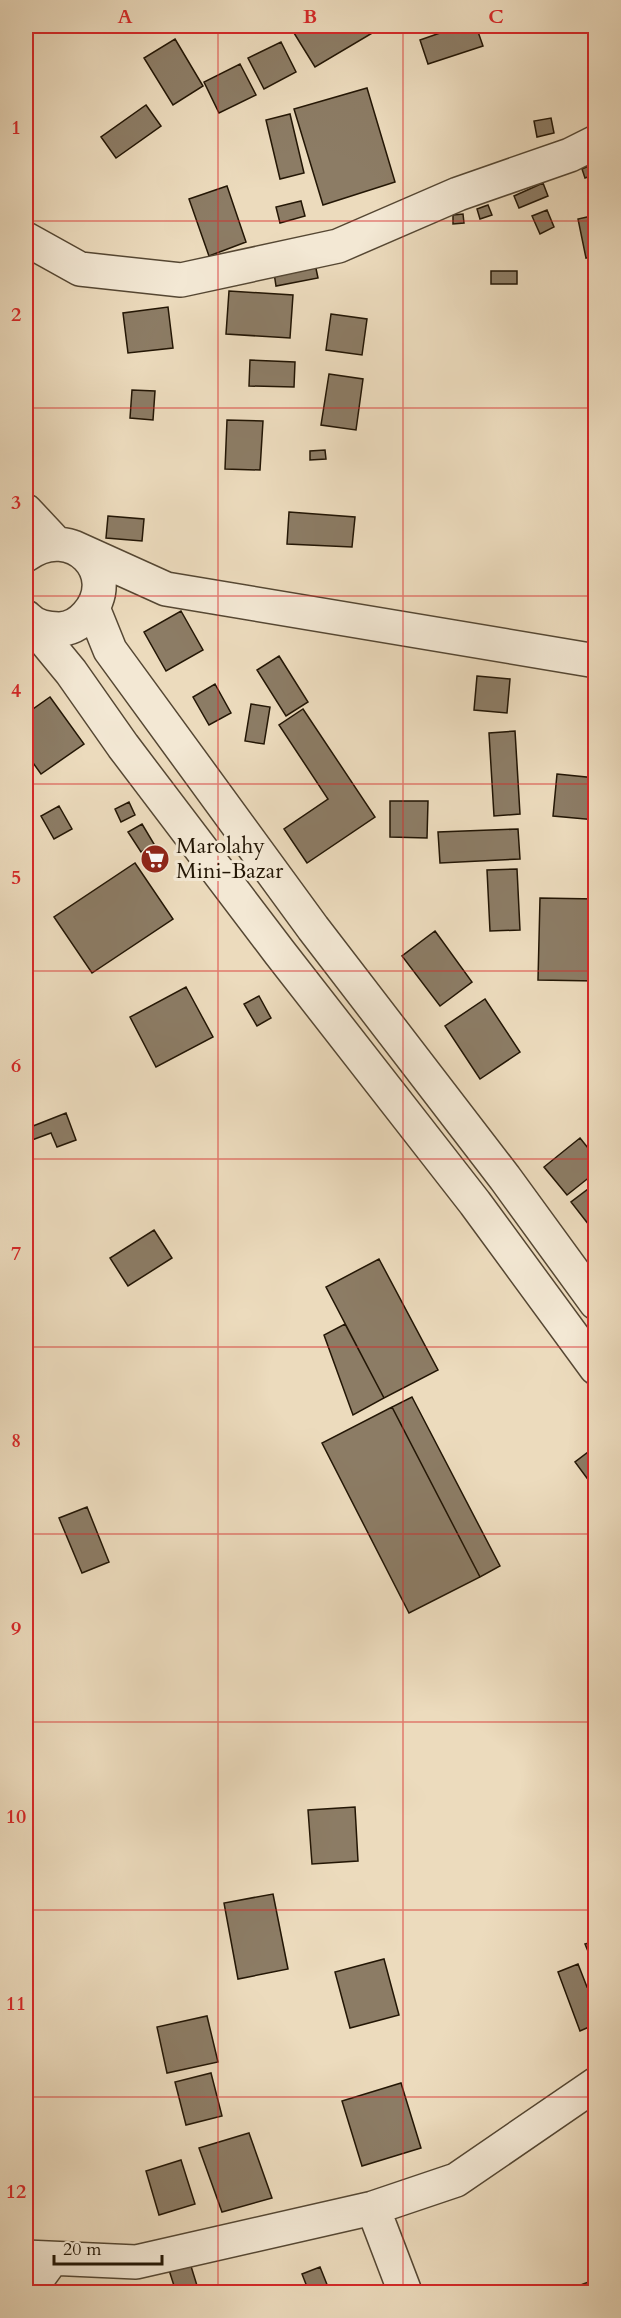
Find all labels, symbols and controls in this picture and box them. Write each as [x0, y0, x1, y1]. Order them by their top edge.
text: A [117, 3, 133, 30]
text: B [303, 3, 317, 30]
text: C [488, 3, 504, 30]
text: 1 [11, 114, 21, 141]
text: 2 [11, 301, 21, 328]
text: 3 [11, 489, 21, 516]
text: 4 [11, 677, 21, 704]
place label: Marolahy Mini-Bazar [176, 831, 284, 886]
supermarket icon: Marolahy Mini-Bazar [139, 843, 171, 875]
text: 5 [11, 864, 21, 891]
text: 6 [11, 1052, 21, 1079]
text: 7 [11, 1240, 21, 1267]
text: 8 [11, 1427, 21, 1454]
text: 9 [11, 1615, 21, 1642]
text: 10 [6, 1803, 26, 1830]
text: 11 [6, 1990, 26, 2017]
text: 12 [6, 2178, 26, 2205]
scale bar [54, 2228, 162, 2266]
text: 20 m [63, 2237, 102, 2262]

